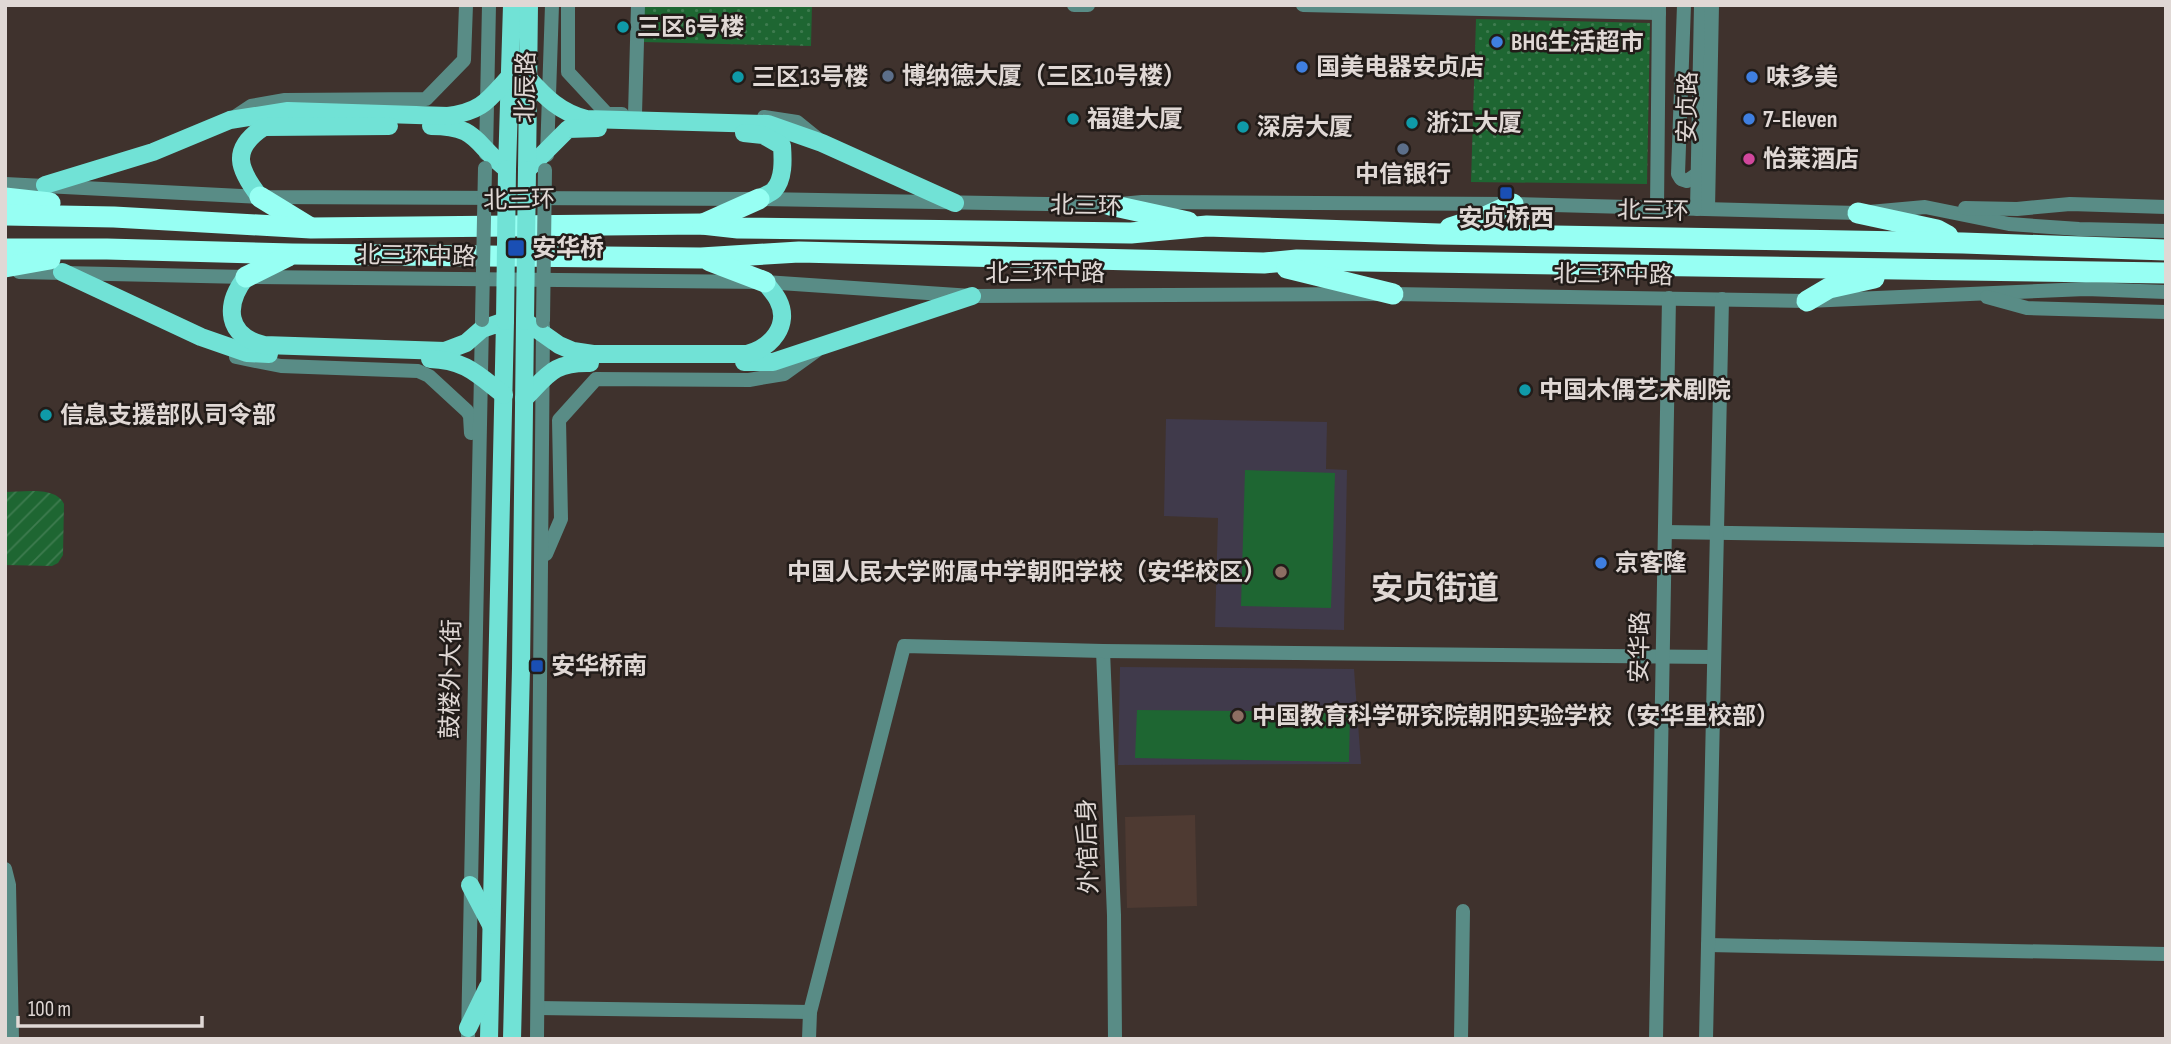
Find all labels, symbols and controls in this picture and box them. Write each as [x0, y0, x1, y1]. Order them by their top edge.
place label: 三区6号楼 [637, 13, 744, 42]
marker: 三区6号楼 [615, 19, 631, 35]
place label: BHG生活超市 [1511, 28, 1644, 57]
marker: BHG生活超市 [1489, 34, 1505, 50]
street label: 北辰路 [511, 51, 541, 123]
place label: 国美电器安贞店 [1316, 53, 1484, 82]
marker: 国美电器安贞店 [1294, 59, 1310, 75]
place label: 博纳德大厦（三区10号楼） [902, 62, 1187, 91]
place label: 三区13号楼 [752, 63, 868, 92]
place label: 味多美 [1766, 63, 1838, 92]
marker: 博纳德大厦（三区10号楼） [880, 68, 896, 84]
marker: 三区13号楼 [730, 69, 746, 85]
marker: 味多美 [1744, 69, 1760, 85]
street label: 安贞路 [1673, 71, 1703, 143]
place label: 福建大厦 [1087, 105, 1183, 134]
place label: 7-Eleven [1763, 105, 1837, 134]
place label: 浙江大厦 [1426, 109, 1522, 138]
marker: 福建大厦 [1065, 111, 1081, 127]
marker: 7-Eleven [1741, 111, 1757, 127]
place label: 深房大厦 [1257, 113, 1353, 142]
marker: 浙江大厦 [1404, 115, 1420, 131]
marker: 深房大厦 [1235, 119, 1251, 135]
marker: 中信银行 [1395, 141, 1411, 157]
place label: 怡莱酒店 [1763, 145, 1859, 174]
marker: 怡莱酒店 [1741, 151, 1757, 167]
place label: 中信银行 [1355, 160, 1451, 189]
street label: 北三环 [483, 185, 555, 215]
marker: 安贞桥西 [1498, 185, 1514, 201]
street label: 北三环 [1050, 191, 1122, 221]
street label: 北三环 [1617, 196, 1689, 226]
place label: 安贞桥西 [1458, 204, 1554, 233]
place label: 安华桥 [532, 234, 604, 263]
marker: 安华桥 [506, 238, 526, 258]
street label: 北三环中路 [356, 240, 476, 272]
street label: 北三环中路 [985, 259, 1105, 288]
street label: 北三环中路 [1553, 259, 1673, 291]
place label: 中国木偶艺术剧院 [1539, 376, 1731, 405]
marker: 中国木偶艺术剧院 [1517, 382, 1533, 398]
place label: 信息支援部队司令部 [60, 401, 276, 430]
marker: 信息支援部队司令部 [38, 407, 54, 423]
place label: 京客隆 [1615, 549, 1687, 578]
marker: 京客隆 [1593, 555, 1609, 571]
place label: 中国人民大学附属中学朝阳学校（安华校区） [787, 558, 1267, 587]
marker: 中国人民大学附属中学朝阳学校（安华校区） [1273, 564, 1289, 580]
district label: 安贞街道 [1371, 570, 1499, 609]
street label: 安华路 [1625, 611, 1655, 683]
street label: 鼓楼外大街 [435, 619, 467, 739]
place label: 安华桥南 [551, 652, 647, 681]
marker: 安华桥南 [529, 658, 545, 674]
place label: 中国教育科学研究院朝阳实验学校（安华里校部） [1252, 702, 1780, 731]
marker: 中国教育科学研究院朝阳实验学校（安华里校部） [1230, 708, 1246, 724]
street label: 外馆后身 [1072, 798, 1104, 894]
scale bar [18, 984, 201, 1028]
text: 100 m [28, 997, 71, 1022]

